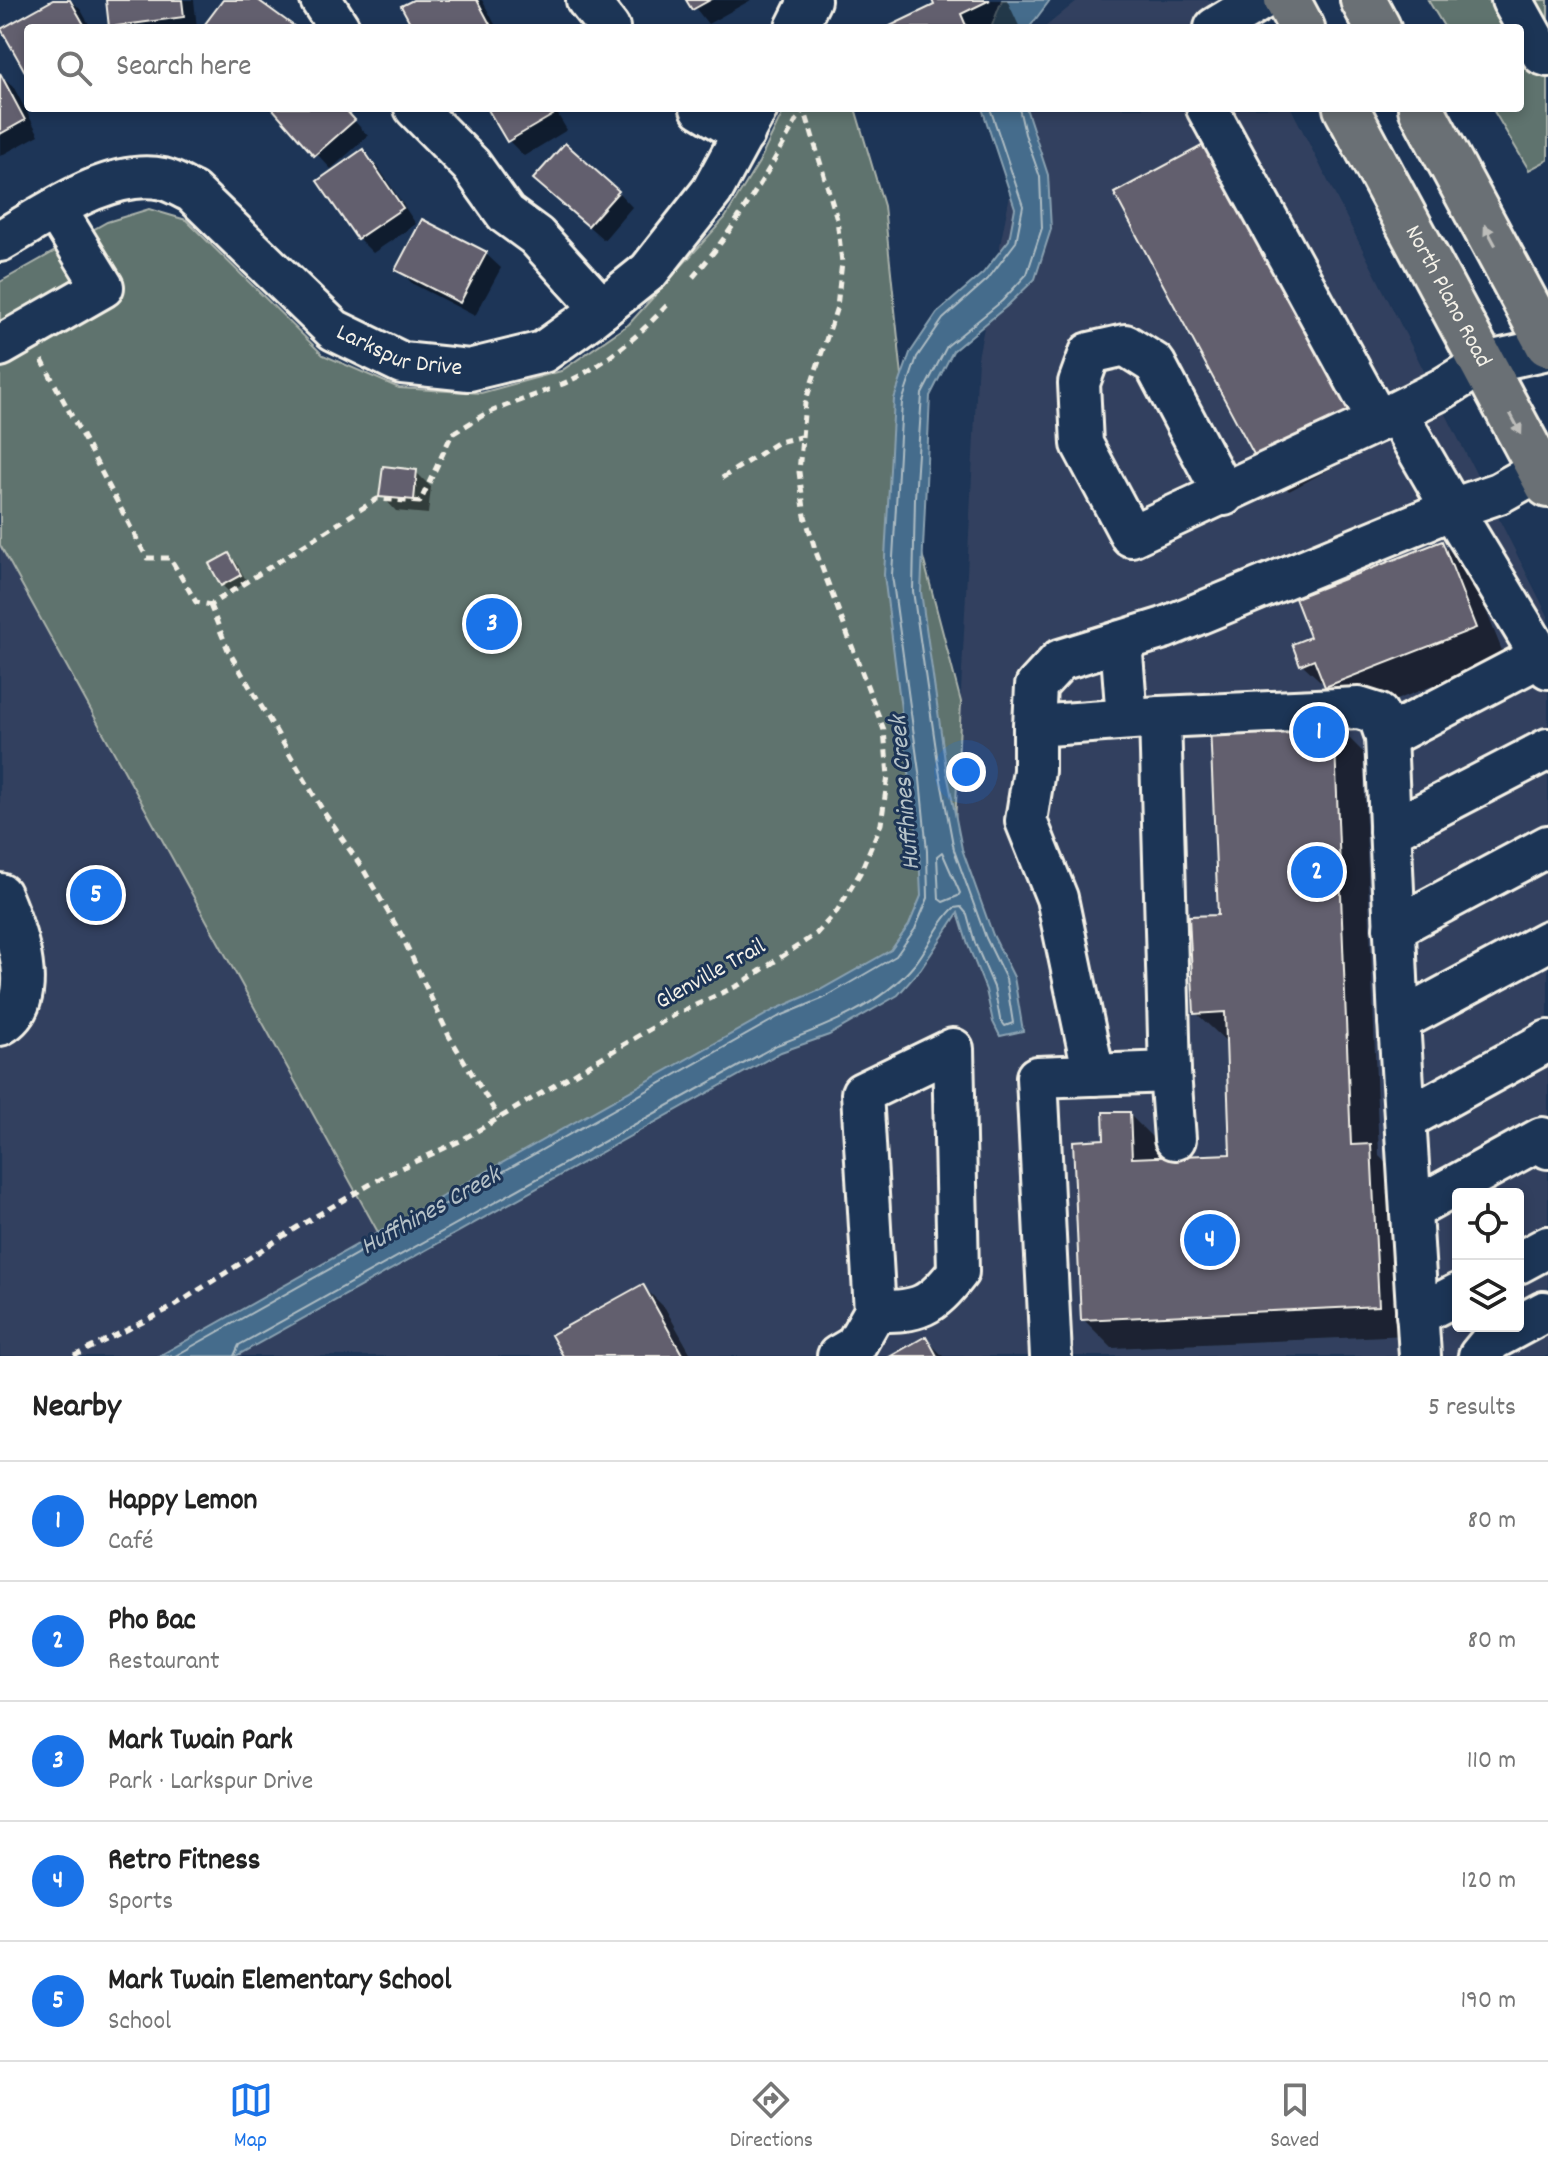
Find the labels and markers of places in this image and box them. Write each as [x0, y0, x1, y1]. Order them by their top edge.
pin: 3 [466, 594, 518, 654]
pin: 1 [1293, 702, 1345, 762]
pin: 2 [1291, 842, 1343, 902]
pin: 5 [70, 865, 122, 925]
pin: 4 [1184, 1210, 1236, 1270]

